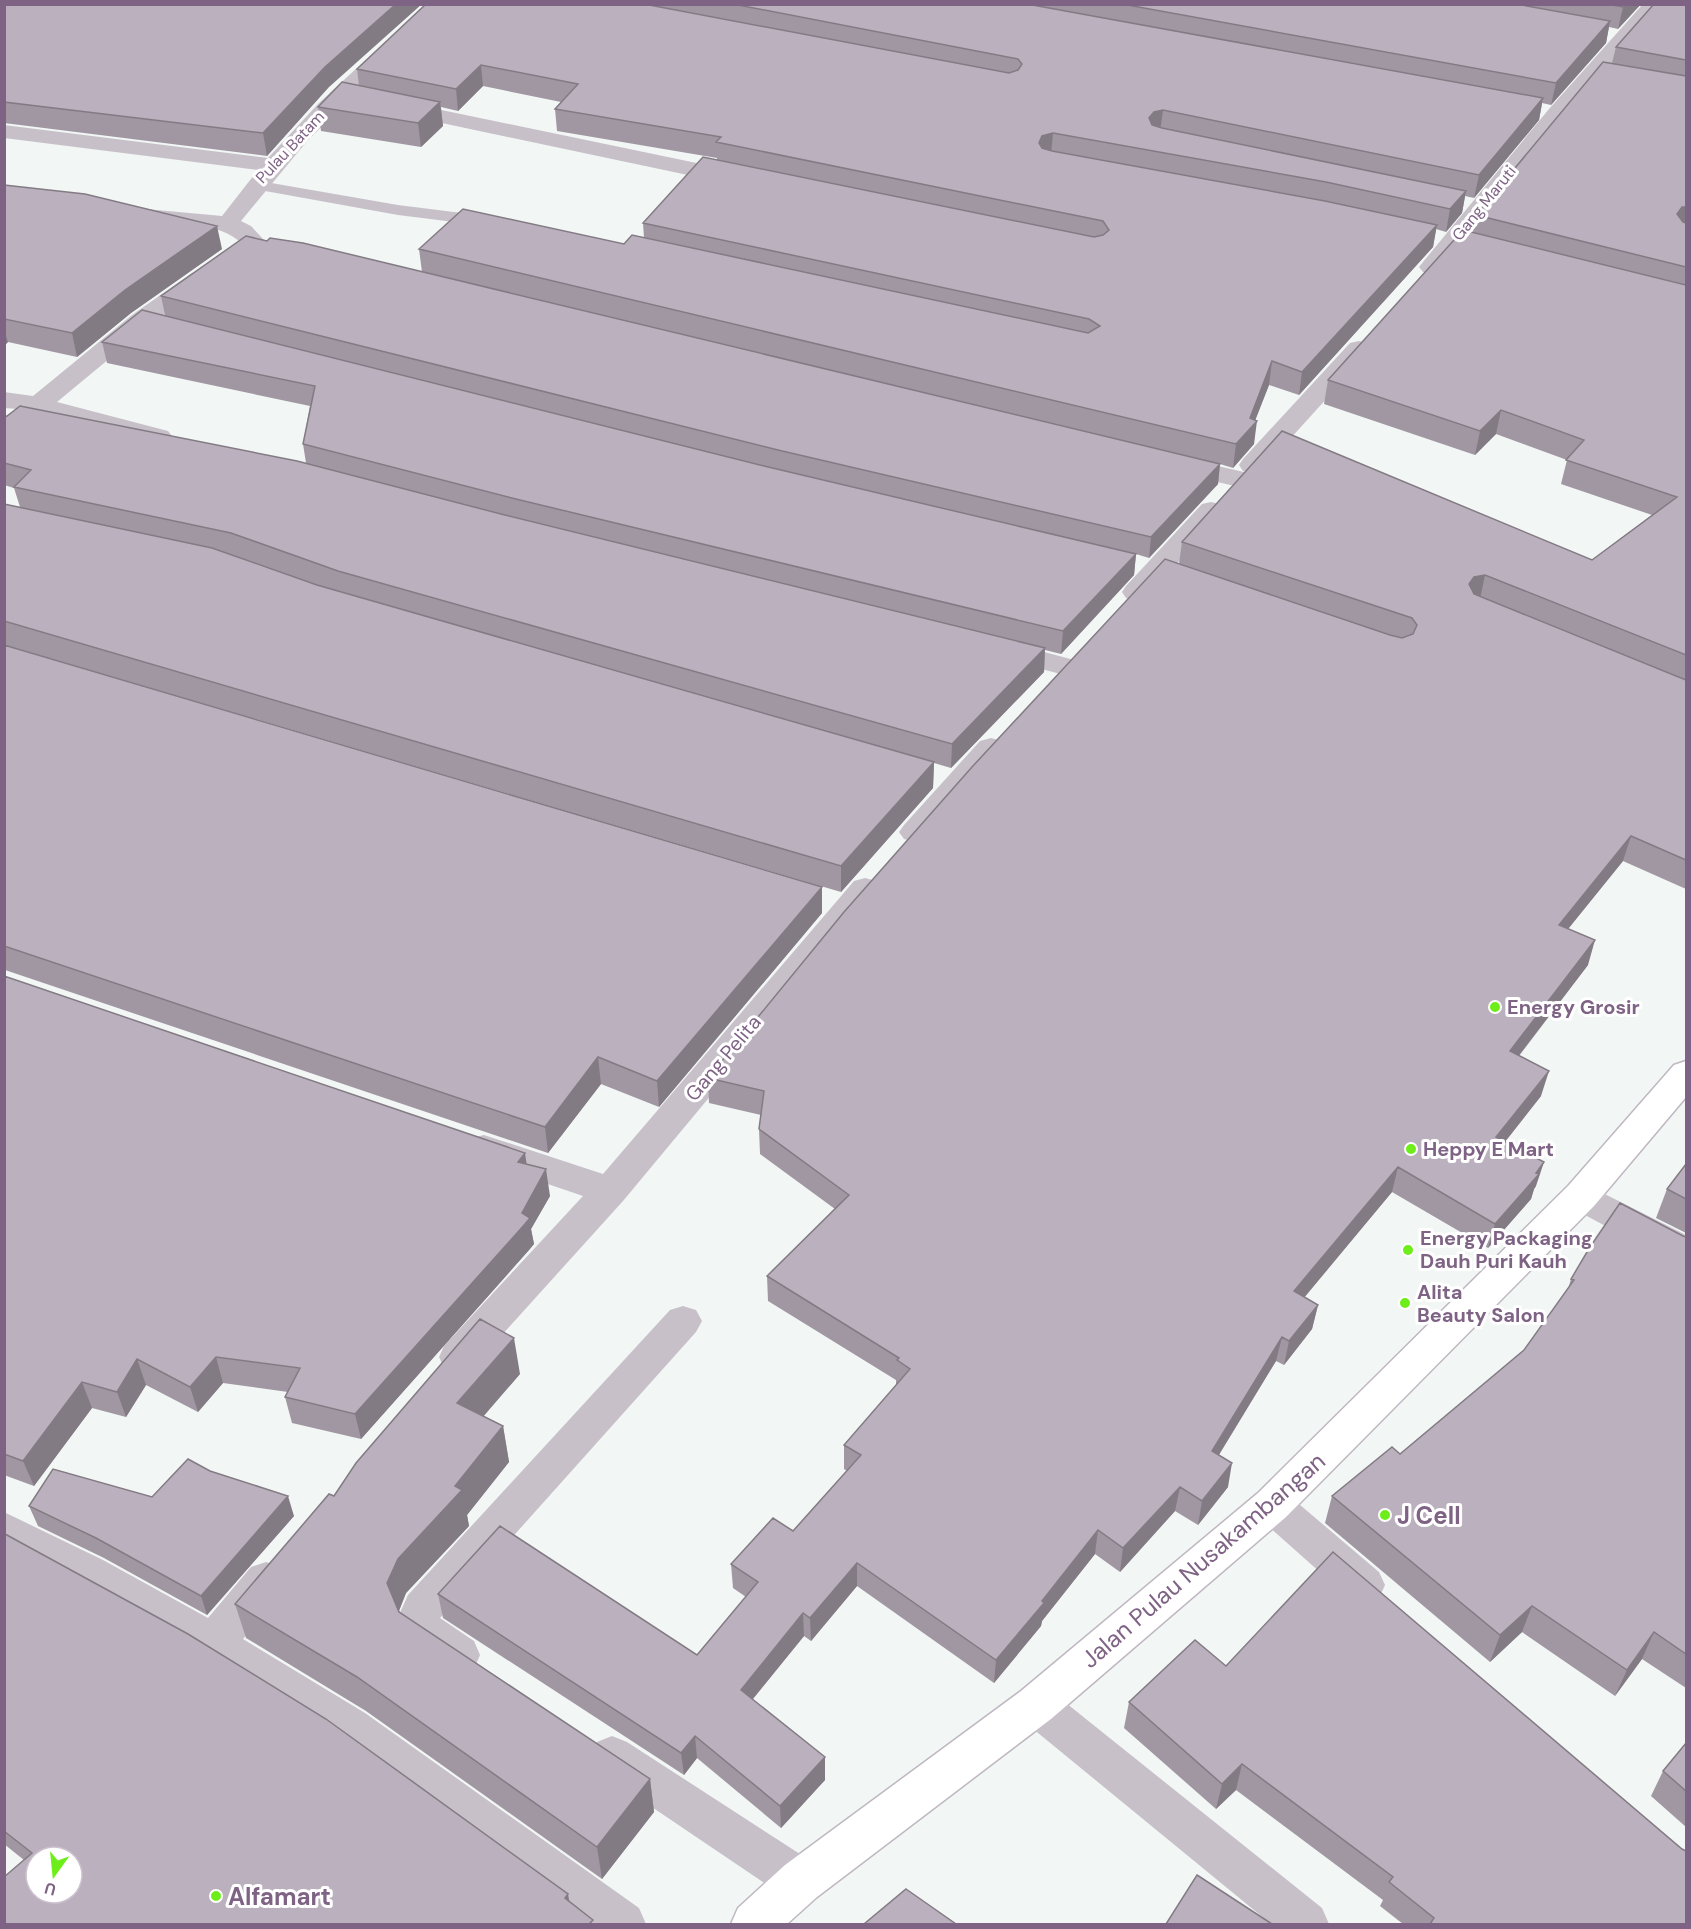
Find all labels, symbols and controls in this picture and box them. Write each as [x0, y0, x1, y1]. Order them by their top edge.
street label: Pulau Batam [251, 106, 329, 188]
street label: Gang Maruti [1447, 161, 1521, 245]
place label: Energy Grosir [1507, 994, 1640, 1020]
marker: Energy Grosir [1488, 1000, 1502, 1014]
street label: Gang Pelita [679, 1010, 767, 1106]
place label: Heppy E Mart [1423, 1136, 1554, 1162]
marker: Heppy E Mart [1404, 1142, 1418, 1156]
place label: Energy Packaging Dauh Puri Kauh [1420, 1225, 1593, 1274]
marker: Energy Packaging Dauh Puri Kauh [1401, 1243, 1415, 1257]
place label: Alita Beauty Salon [1417, 1279, 1545, 1328]
marker: Alita Beauty Salon [1398, 1296, 1412, 1310]
street label: Jalan Pulau Nusakambangan [1074, 1445, 1332, 1675]
place label: J Cell [1397, 1500, 1461, 1531]
marker: J Cell [1378, 1508, 1392, 1522]
north arrow [24, 1845, 84, 1905]
text: U [42, 1877, 58, 1901]
place label: Alfamart [228, 1881, 331, 1912]
marker: Alfamart [209, 1889, 223, 1903]

